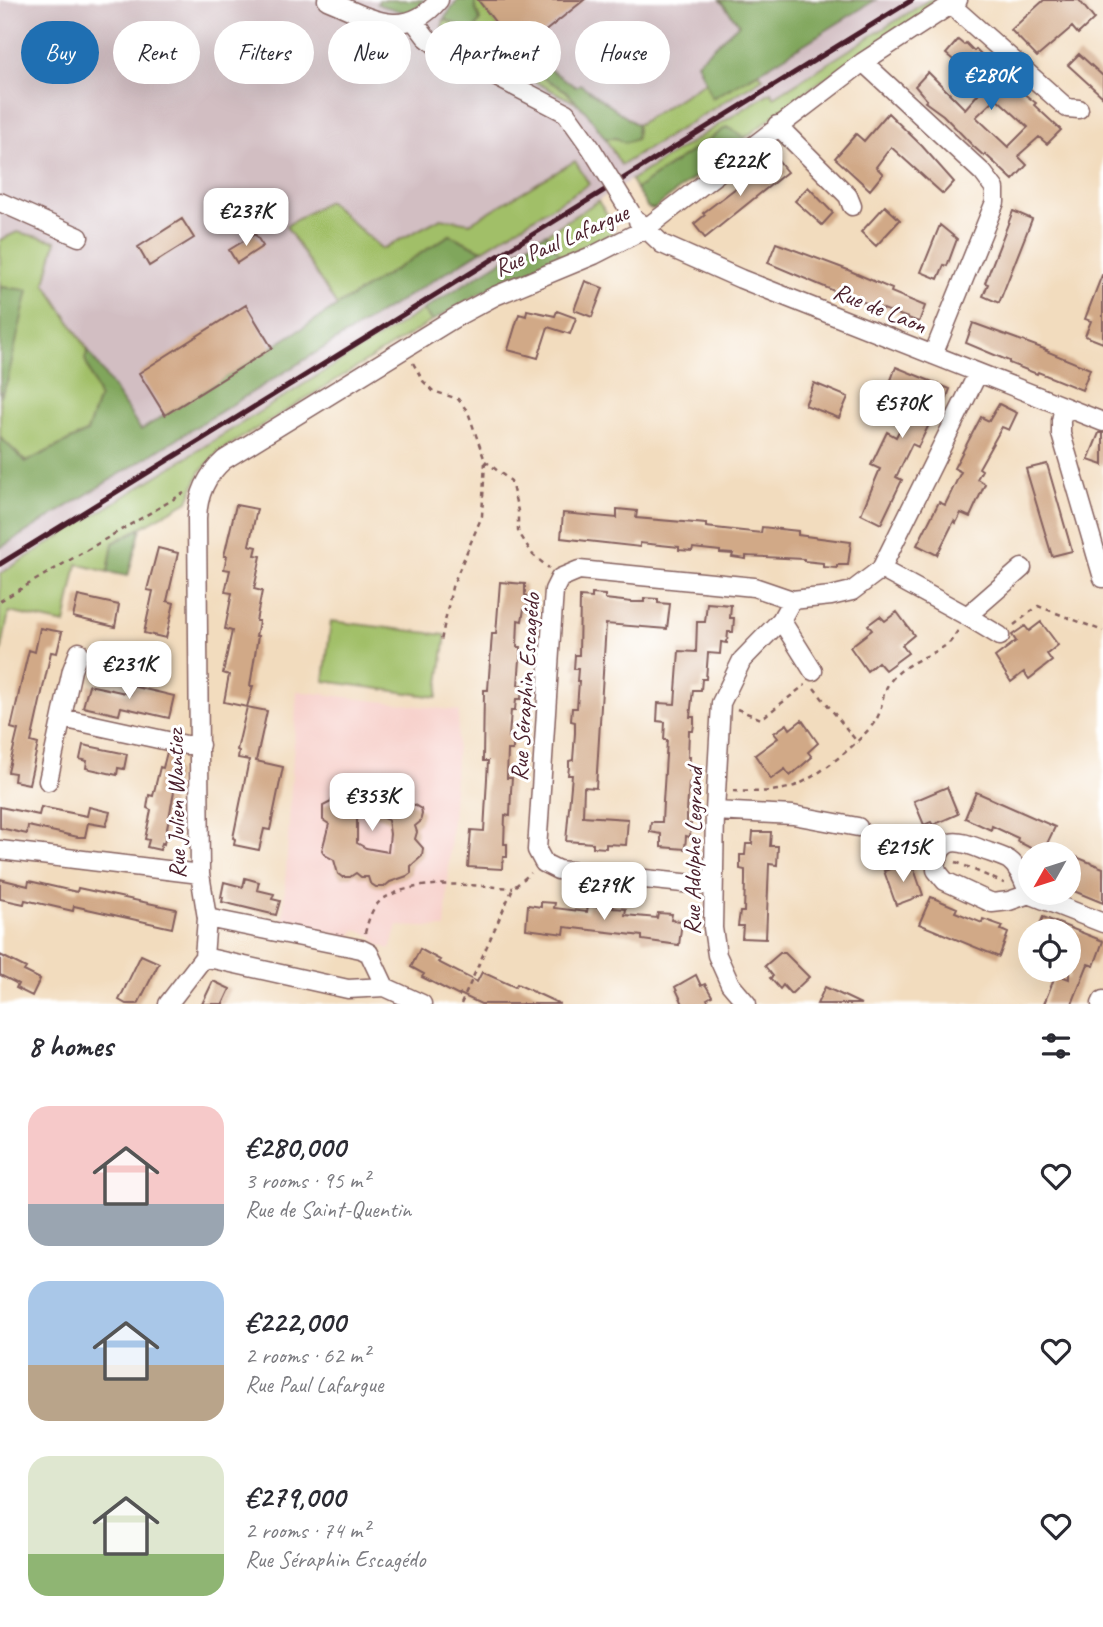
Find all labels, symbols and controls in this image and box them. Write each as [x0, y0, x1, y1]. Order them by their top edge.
chip: Buy [21, 21, 99, 84]
chip: Rent [113, 21, 200, 84]
chip: Filters [214, 21, 314, 84]
chip: New [328, 21, 411, 84]
chip: Apartment [425, 21, 561, 84]
chip: House [575, 21, 670, 84]
pin: €280K [942, 52, 1040, 112]
text: €280K [964, 60, 1018, 89]
pin: €222K [691, 138, 789, 198]
text: €222K [713, 146, 767, 175]
pin: €237K [197, 188, 295, 248]
text: €237K [220, 196, 273, 225]
street label: Rue Paul Lafargue [489, 196, 635, 283]
street label: Rue de Laon [829, 276, 931, 340]
pin: €570K [853, 380, 951, 440]
text: €570K [876, 388, 928, 417]
street label: Rue Séraphin Escagédo [503, 591, 547, 782]
pin: €231K [80, 642, 178, 701]
text: €231K [102, 649, 156, 678]
street label: Rue Julien Wantiez [160, 726, 192, 879]
street label: Rue Adolphe Legrand [677, 763, 710, 935]
pin: €353K [323, 774, 421, 833]
text: €353K [346, 781, 398, 810]
pin: €215K [854, 824, 952, 884]
text: €215K [877, 832, 929, 861]
north arrow [1018, 842, 1082, 905]
map controls [1018, 842, 1081, 982]
pin: €279K [555, 862, 653, 922]
text: €279K [578, 870, 630, 899]
button: locate [1018, 919, 1081, 982]
text: 8 homes [28, 1027, 113, 1065]
icon: filters [1037, 1027, 1075, 1065]
text: €280,000 [245, 1128, 345, 1166]
icon: home [84, 1134, 168, 1218]
icon: heart [1037, 1157, 1075, 1195]
text: 3 rooms · 95 m² [245, 1166, 369, 1195]
text: Rue de Saint-Quentin [245, 1195, 411, 1224]
text: €222,000 [245, 1303, 345, 1341]
icon: home [84, 1309, 168, 1393]
icon: heart [1037, 1332, 1075, 1370]
text: 2 rooms · 62 m² [245, 1341, 369, 1370]
text: Rue Paul Lafargue [245, 1370, 383, 1399]
text: €279,000 [245, 1478, 345, 1516]
icon: home [84, 1484, 168, 1568]
icon: heart [1037, 1507, 1075, 1545]
text: 2 rooms · 74 m² [245, 1516, 369, 1545]
text: Rue Séraphin Escagédo [245, 1545, 425, 1574]

